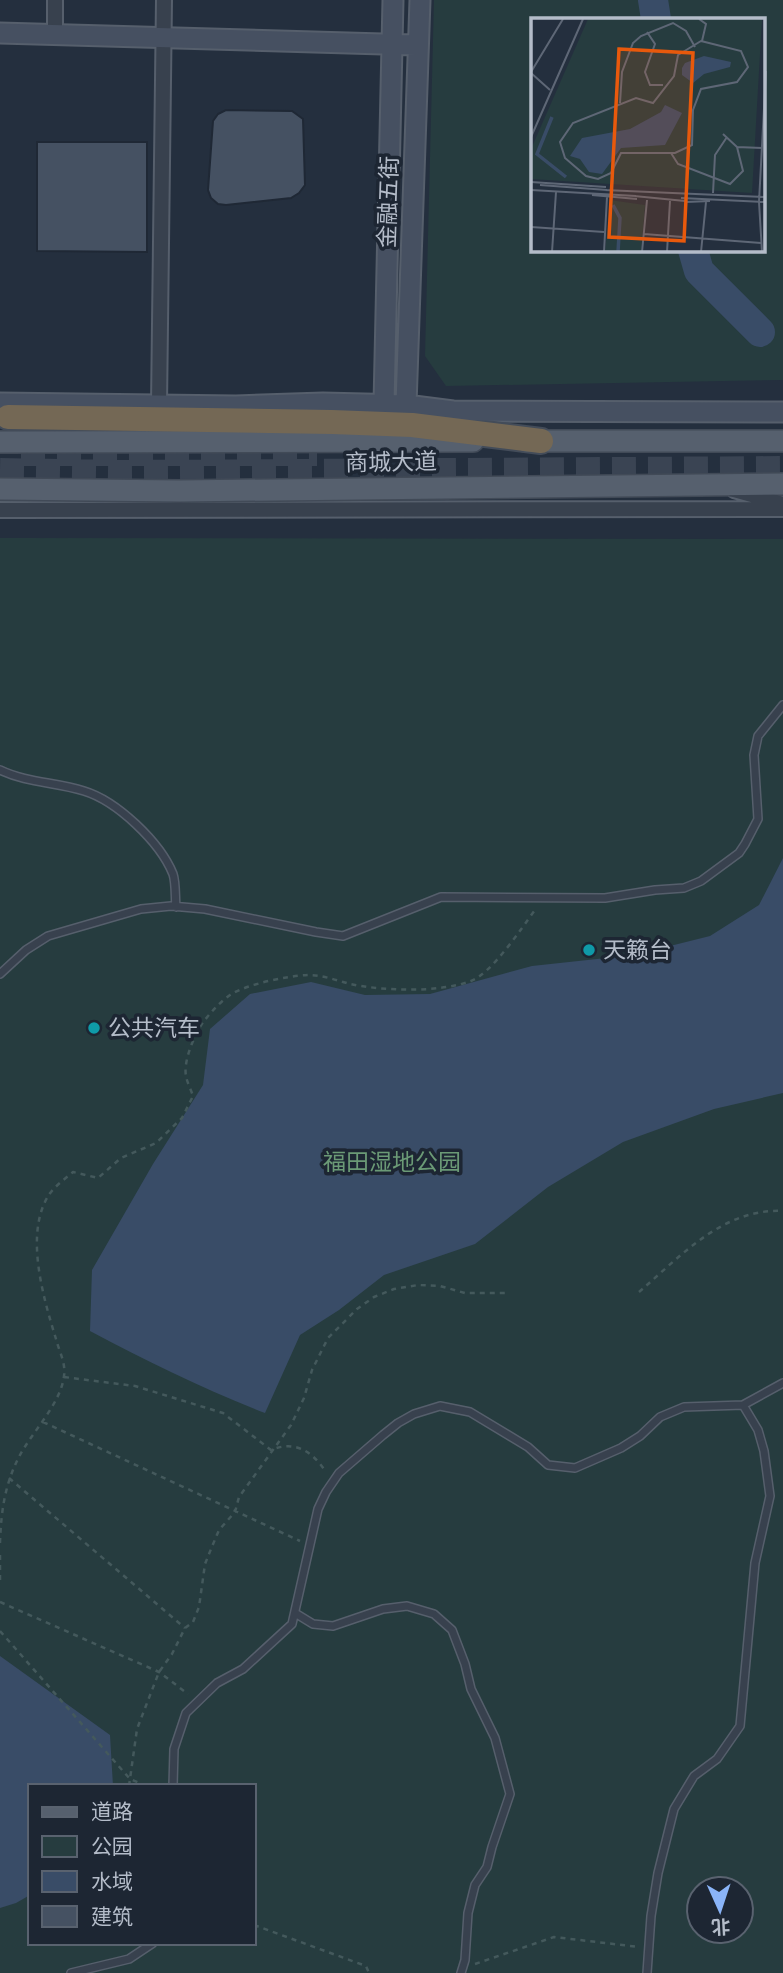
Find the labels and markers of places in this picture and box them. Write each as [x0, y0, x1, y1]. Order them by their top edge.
place label: 天籁台 [603, 935, 672, 966]
marker: 天籁台 [581, 942, 597, 958]
place label: 公共汽车 [108, 1013, 200, 1044]
marker: 公共汽车 [86, 1020, 102, 1036]

